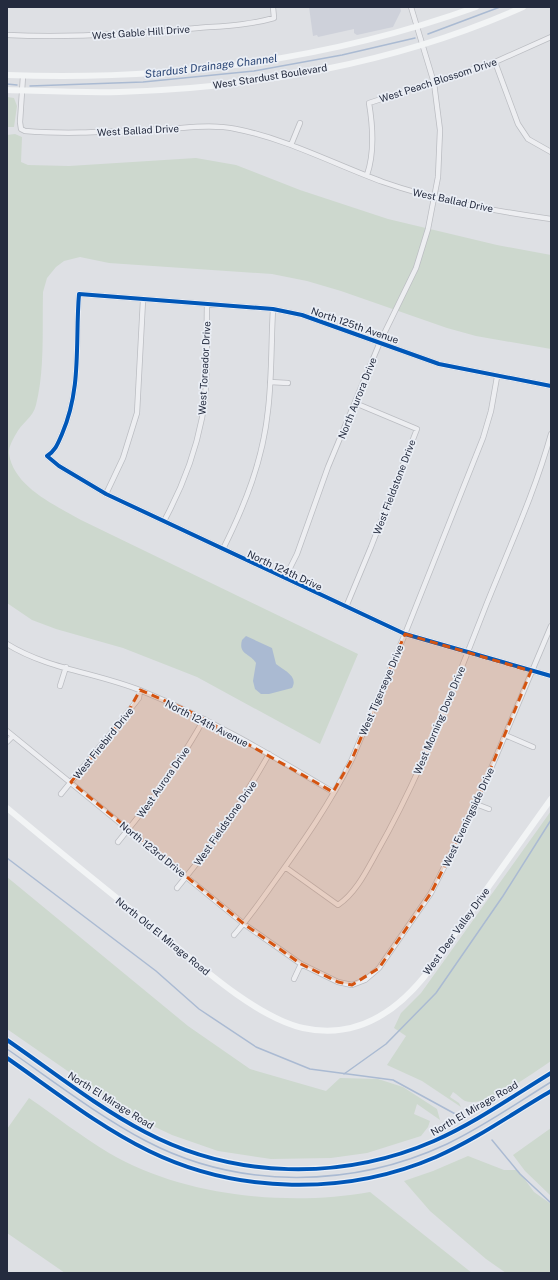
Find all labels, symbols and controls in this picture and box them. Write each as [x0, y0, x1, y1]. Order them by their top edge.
street label: West Gable Hill Drive [92, 23, 191, 41]
water label: Stardust Drainage Channel [144, 52, 278, 80]
street label: West Peach Blossom Drive [378, 55, 499, 105]
street label: West Stardust Boulevard [212, 61, 328, 91]
street label: West Ballad Drive [97, 122, 180, 138]
street label: West Ballad Drive [412, 186, 495, 214]
street label: North 125th Avenue [310, 304, 401, 346]
street label: West Toreador Drive [196, 321, 212, 415]
street label: North Aurora Drive [335, 355, 379, 441]
street label: West Fieldstone Drive [370, 437, 418, 536]
street label: North 124th Drive [246, 547, 325, 593]
street label: West Tigerseye Drive [356, 642, 406, 737]
street label: West Morning Dove Drive [411, 664, 467, 776]
street label: North 124th Avenue [163, 697, 251, 749]
street label: West Firebird Drive [70, 705, 136, 781]
street label: West Aurora Drive [134, 744, 192, 820]
street label: West Eveningside Drive [440, 765, 496, 869]
street label: West Fieldstone Drive [191, 778, 259, 868]
street label: North 123rd Drive [118, 819, 189, 880]
street label: West Deer Valley Drive [420, 885, 492, 977]
street label: North Old El Mirage Road [114, 894, 212, 978]
street label: North El Mirage Road [66, 1069, 156, 1131]
street label: North El Mirage Road [428, 1078, 520, 1138]

